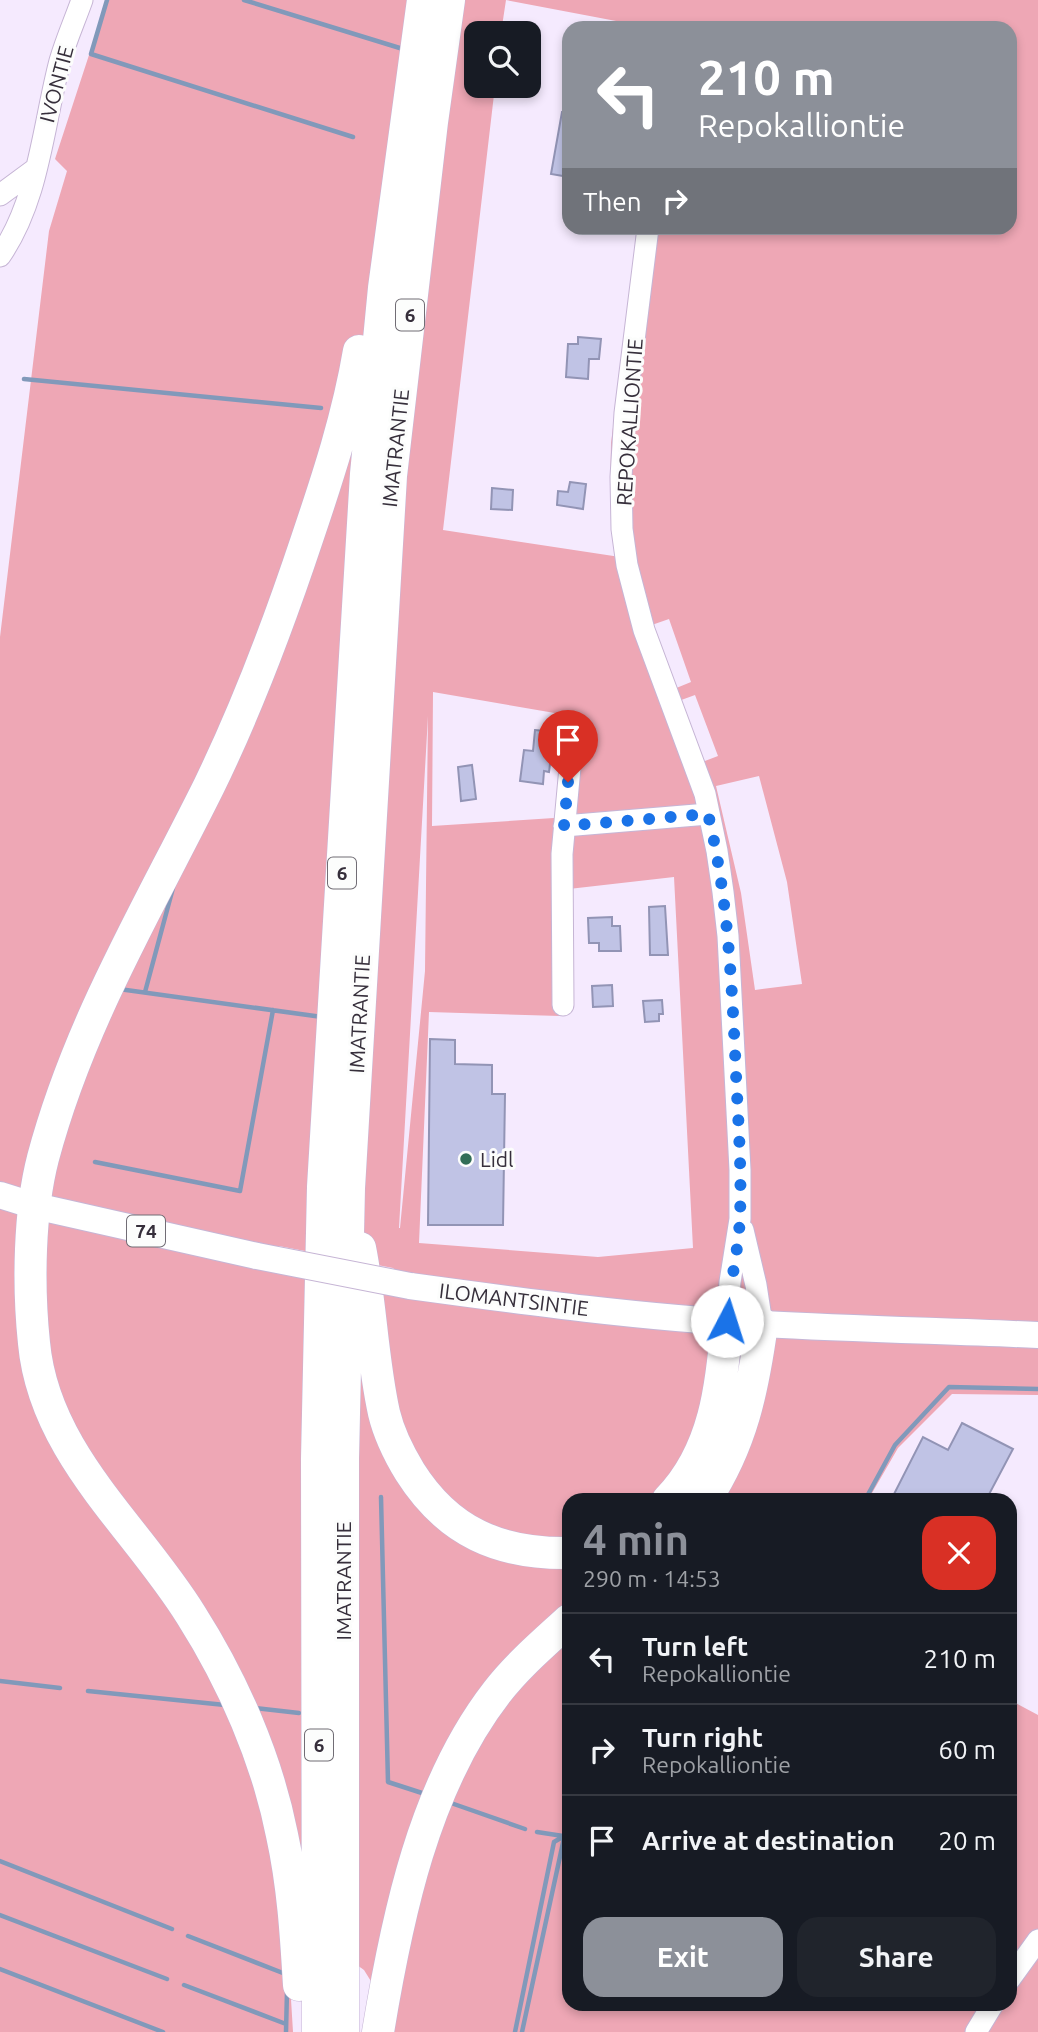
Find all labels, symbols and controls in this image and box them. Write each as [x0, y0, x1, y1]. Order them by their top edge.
map controls [464, 21, 541, 98]
button: search [464, 21, 541, 98]
street label: IVONTIE [34, 43, 78, 125]
icon: left [583, 49, 674, 140]
text: 210 m [698, 49, 835, 104]
text: Repokalliontie [698, 107, 905, 143]
icon: right [656, 182, 694, 220]
text: Then [583, 187, 642, 216]
road number: 6 [396, 300, 424, 330]
street label: REPOKALLIONTIE [611, 337, 647, 507]
street label: IMATRANTIE [377, 388, 413, 508]
pin [538, 710, 598, 782]
icon: arrive [549, 721, 587, 759]
road number: 6 [328, 858, 356, 888]
street label: IMATRANTIE [344, 954, 374, 1074]
place label: Lidl [480, 1147, 514, 1171]
marker: Lidl [458, 1151, 474, 1167]
road number: 74 [127, 1216, 165, 1246]
street label: ILOMANTSINTIE [438, 1278, 590, 1320]
position arrow [690, 1284, 764, 1358]
text: 4 min [583, 1516, 689, 1563]
button: close [922, 1516, 996, 1590]
street label: IMATRANTIE [331, 1522, 355, 1640]
text: 290 m · 14:53 [583, 1566, 721, 1591]
text: Turn left [642, 1632, 748, 1661]
icon: left [583, 1640, 621, 1678]
text: 210 m [924, 1644, 996, 1673]
text: Repokalliontie [642, 1661, 791, 1686]
text: Turn right [642, 1723, 763, 1752]
road number: 6 [305, 1730, 333, 1760]
icon: right [583, 1731, 621, 1769]
text: 60 m [938, 1735, 996, 1764]
text: Repokalliontie [642, 1752, 791, 1777]
icon: arrive [583, 1822, 621, 1860]
text: Arrive at destination [642, 1826, 895, 1855]
text: 20 m [938, 1826, 996, 1855]
button: Exit [583, 1917, 783, 1997]
button: Share [797, 1917, 996, 1997]

